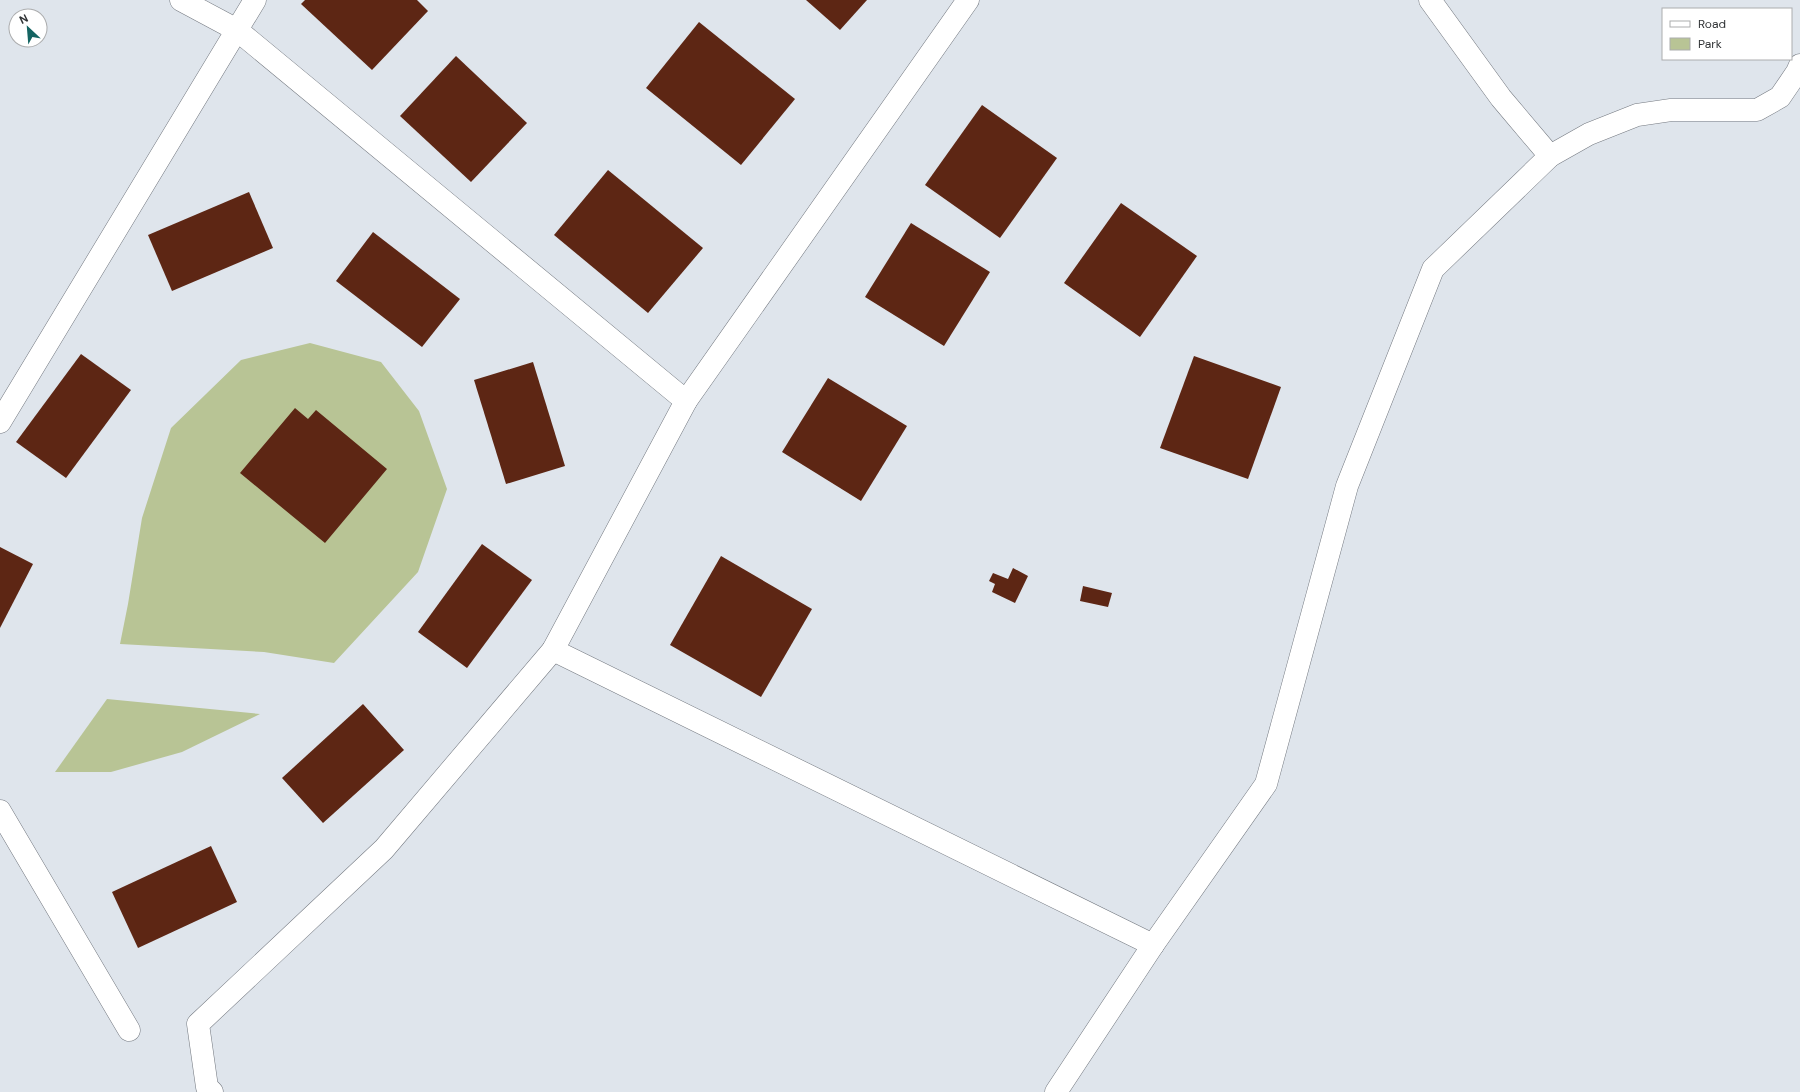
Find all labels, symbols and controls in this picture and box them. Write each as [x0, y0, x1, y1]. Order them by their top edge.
north arrow [8, 8, 48, 48]
legend [1662, 8, 1792, 60]
text: N [17, 11, 30, 27]
text: Road [1698, 16, 1726, 32]
text: Park [1698, 36, 1722, 52]

